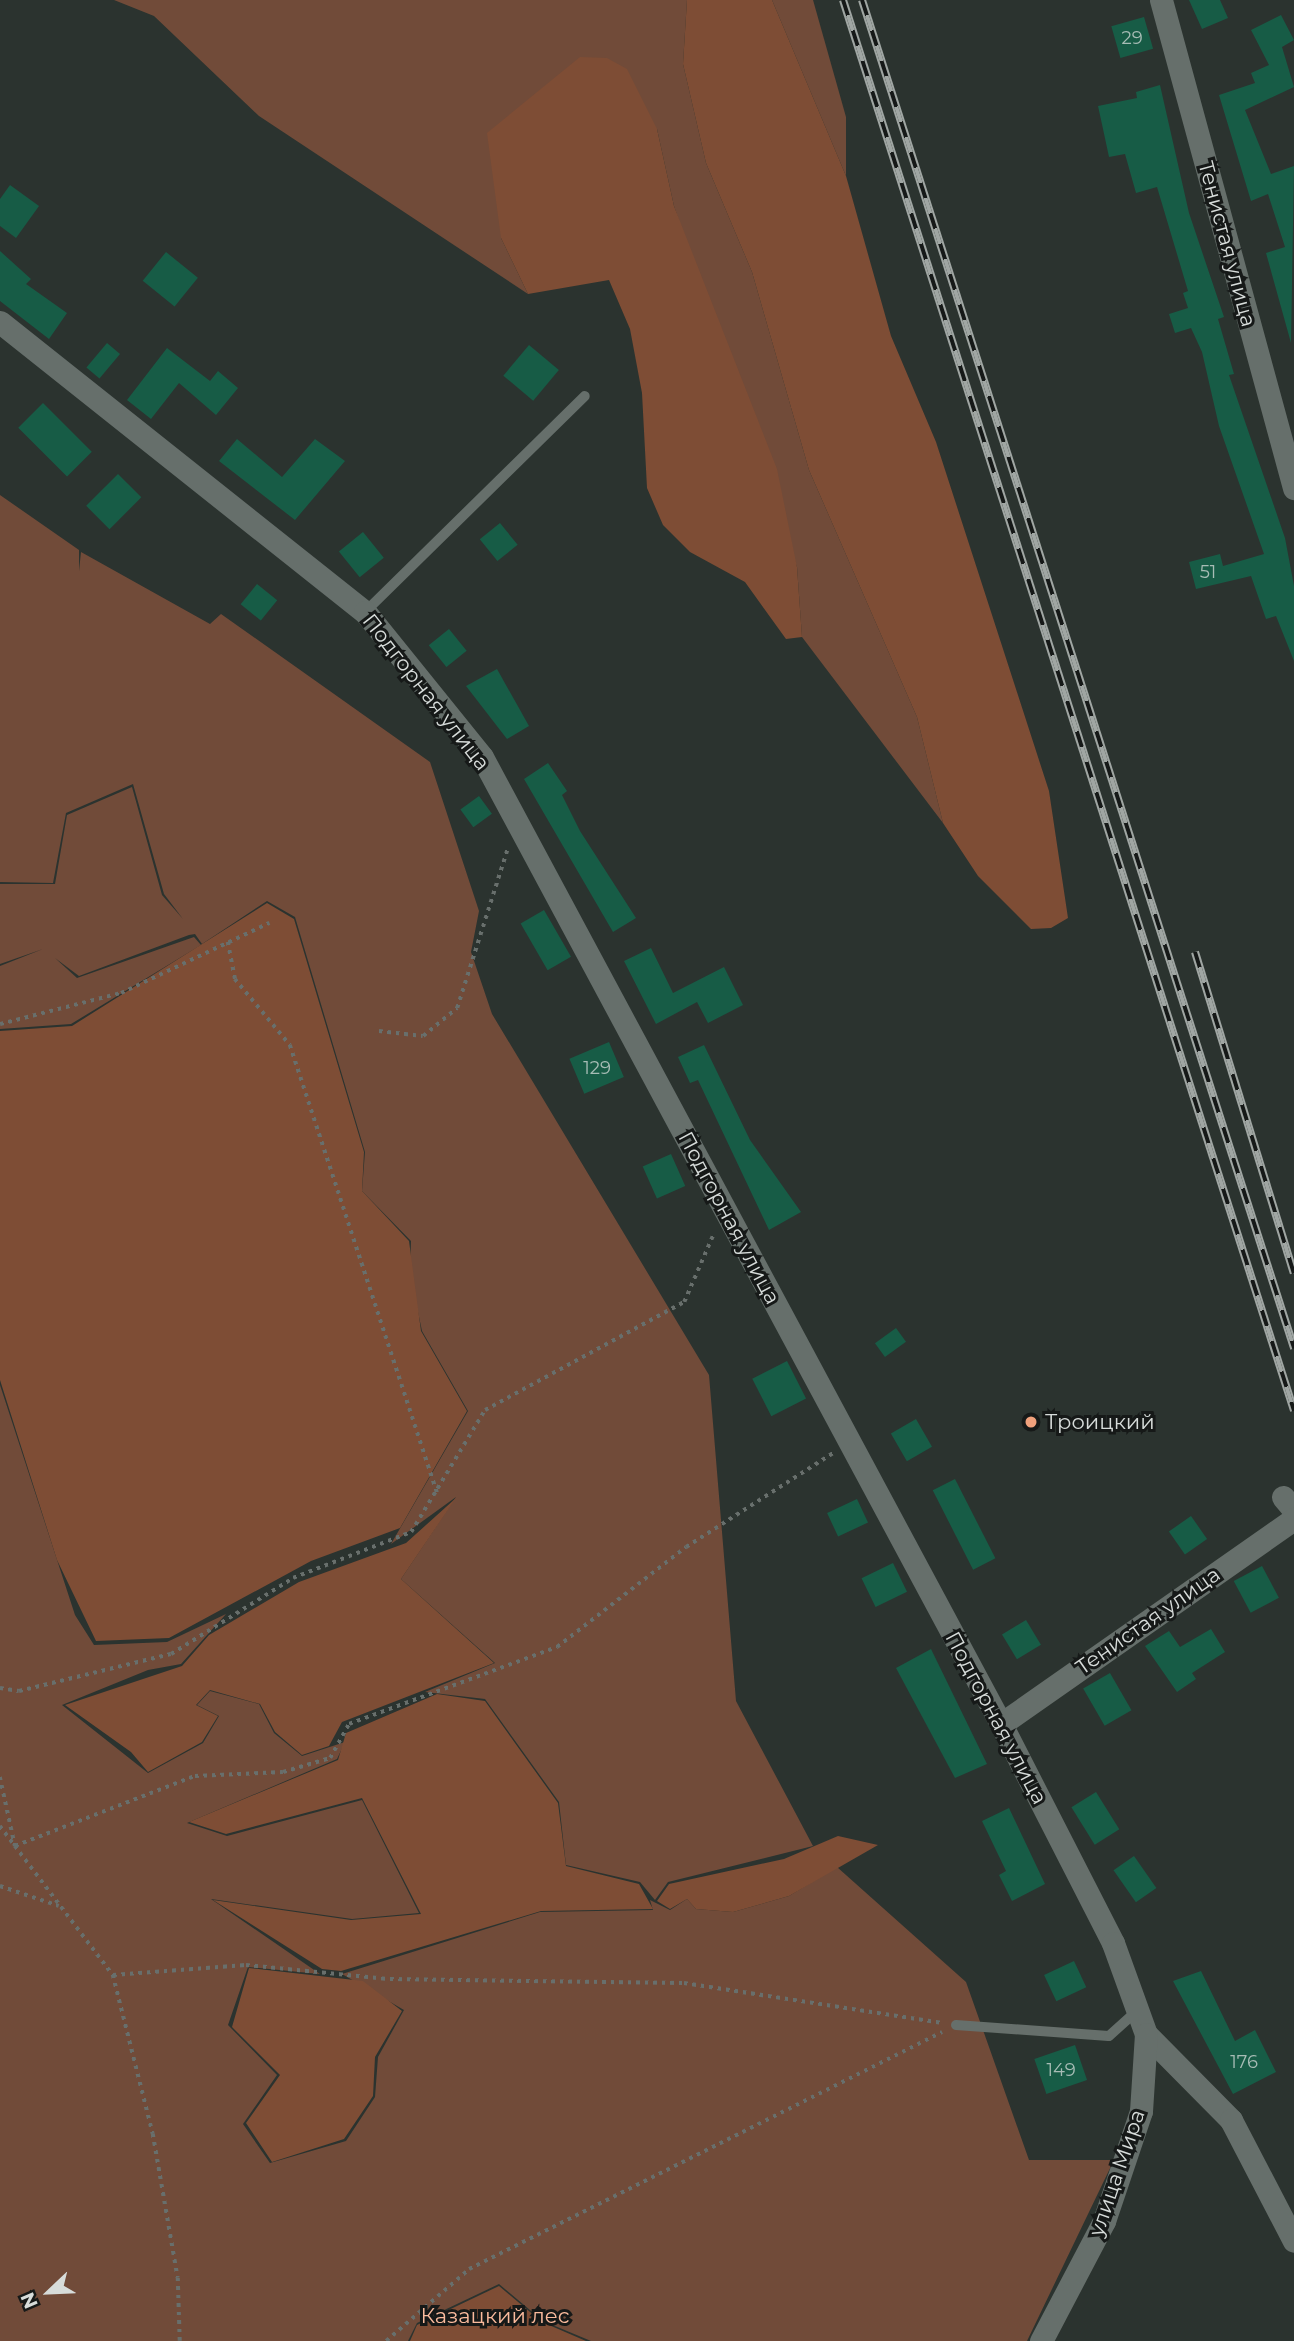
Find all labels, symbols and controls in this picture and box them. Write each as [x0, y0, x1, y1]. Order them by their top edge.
house number: 29 [1121, 27, 1143, 49]
street label: Тенистая улица [1193, 158, 1261, 330]
house number: 51 [1200, 561, 1216, 583]
street label: Подгорная улица [357, 609, 495, 775]
house number: 129 [583, 1057, 611, 1079]
street label: Подгорная улица [673, 1127, 785, 1309]
place label: Троицкий [1045, 1409, 1155, 1435]
marker: Троицкий [1023, 1414, 1039, 1430]
street label: Тенистая улица [1071, 1562, 1225, 1680]
street label: Подгорная улица [940, 1627, 1052, 1809]
house number: 176 [1230, 2051, 1258, 2073]
house number: 149 [1046, 2059, 1076, 2081]
street label: улица Мира [1084, 2106, 1150, 2240]
north arrow [14, 2257, 84, 2327]
text: N [16, 2289, 43, 2312]
park label: Казацкий лес [420, 2303, 570, 2329]

